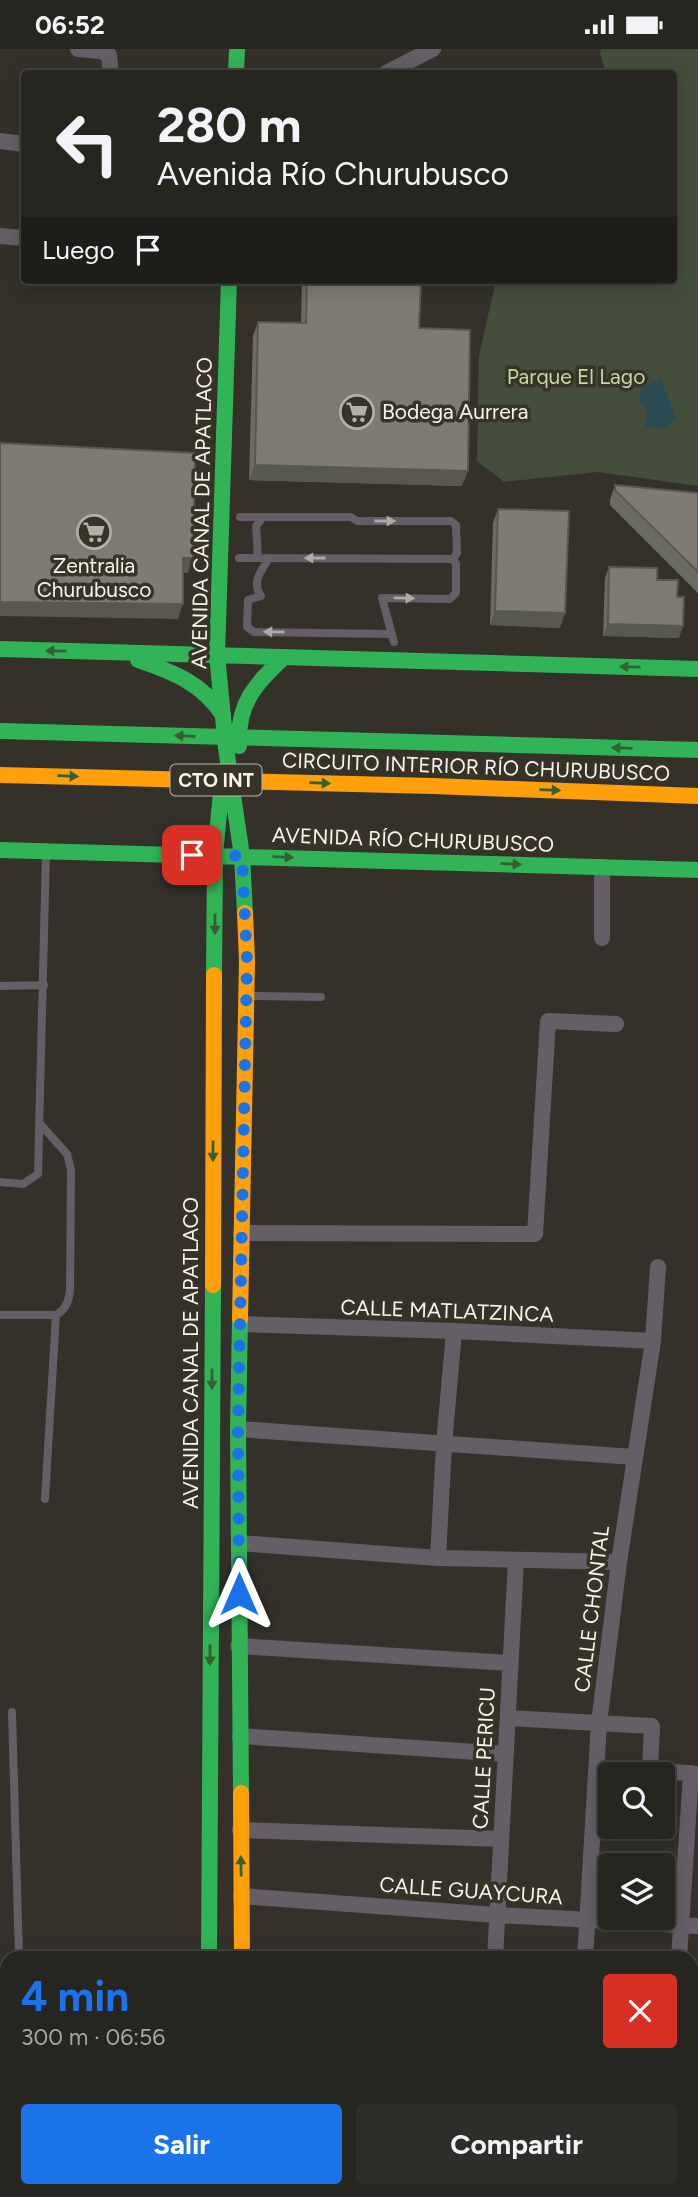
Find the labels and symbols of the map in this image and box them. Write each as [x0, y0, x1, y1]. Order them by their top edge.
street label: AVENIDA CANAL DE APATLACO [186, 357, 217, 669]
park label: Parque El Lago [507, 364, 645, 389]
supermarket icon: Bodega Aurrera [338, 393, 376, 431]
place label: Bodega Aurrera [382, 399, 528, 424]
supermarket icon: Zentralia Churubusco [75, 513, 113, 551]
one-way arrow [374, 515, 396, 527]
place label: Zentralia Churubusco [37, 553, 151, 602]
one-way arrow [303, 553, 325, 564]
one-way arrow [393, 593, 415, 604]
one-way arrow [263, 626, 285, 638]
one-way arrow [45, 645, 67, 656]
one-way arrow [619, 662, 641, 673]
one-way arrow [174, 730, 196, 741]
one-way arrow [611, 743, 633, 754]
street label: CIRCUITO INTERIOR RÍO CHURUBUSCO [282, 747, 670, 786]
road number: CTO INT [170, 765, 262, 795]
one-way arrow [57, 771, 79, 782]
one-way arrow [309, 778, 331, 789]
one-way arrow [539, 785, 561, 796]
street label: AVENIDA RÍO CHURUBUSCO [272, 822, 554, 857]
pin [162, 825, 222, 885]
one-way arrow [273, 852, 295, 863]
one-way arrow [500, 859, 522, 870]
one-way arrow [209, 913, 221, 935]
one-way arrow [207, 1140, 219, 1162]
street label: AVENIDA CANAL DE APATLACO [178, 1197, 203, 1509]
street label: CALLE MATLATZINCA [340, 1294, 554, 1327]
one-way arrow [206, 1368, 218, 1390]
street label: CALLE CHONTAL [569, 1524, 614, 1694]
position arrow [202, 1557, 276, 1631]
one-way arrow [204, 1644, 216, 1666]
street label: CALLE PERICU [467, 1686, 500, 1830]
one-way arrow [235, 1854, 247, 1876]
street label: CALLE GUAYCURA [379, 1872, 564, 1909]

